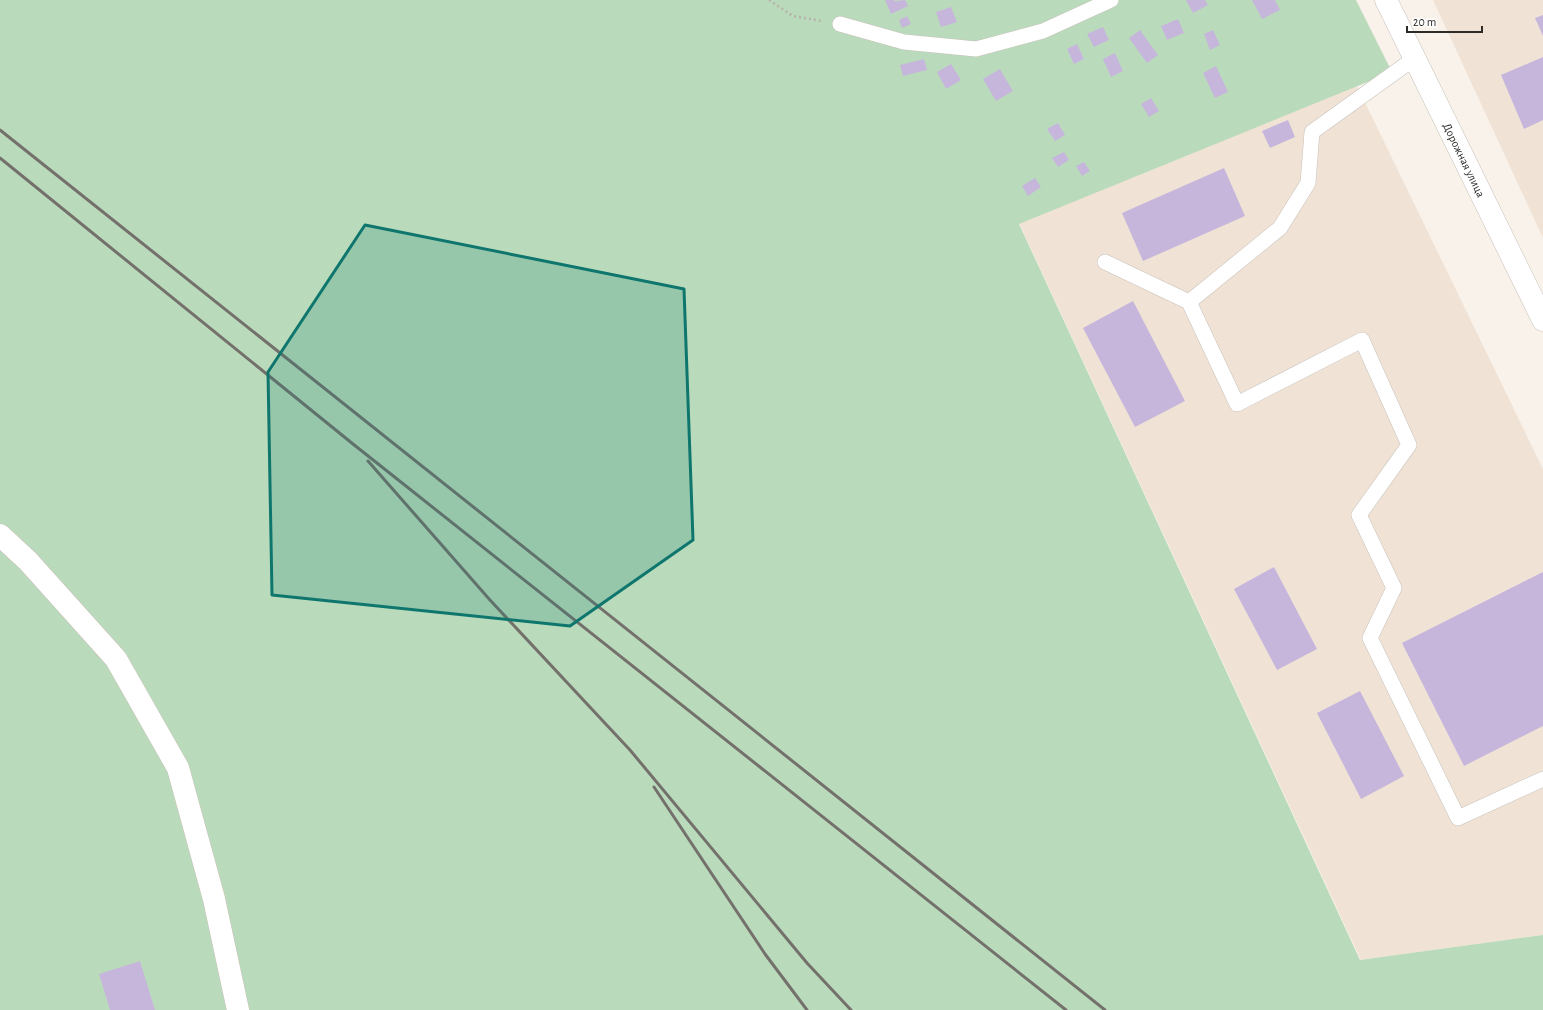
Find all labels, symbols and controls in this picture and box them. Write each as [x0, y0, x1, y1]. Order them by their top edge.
scale bar [1407, 8, 1482, 34]
text: 20 m [1413, 16, 1436, 28]
street label: Дорожная улица [1440, 121, 1487, 200]

